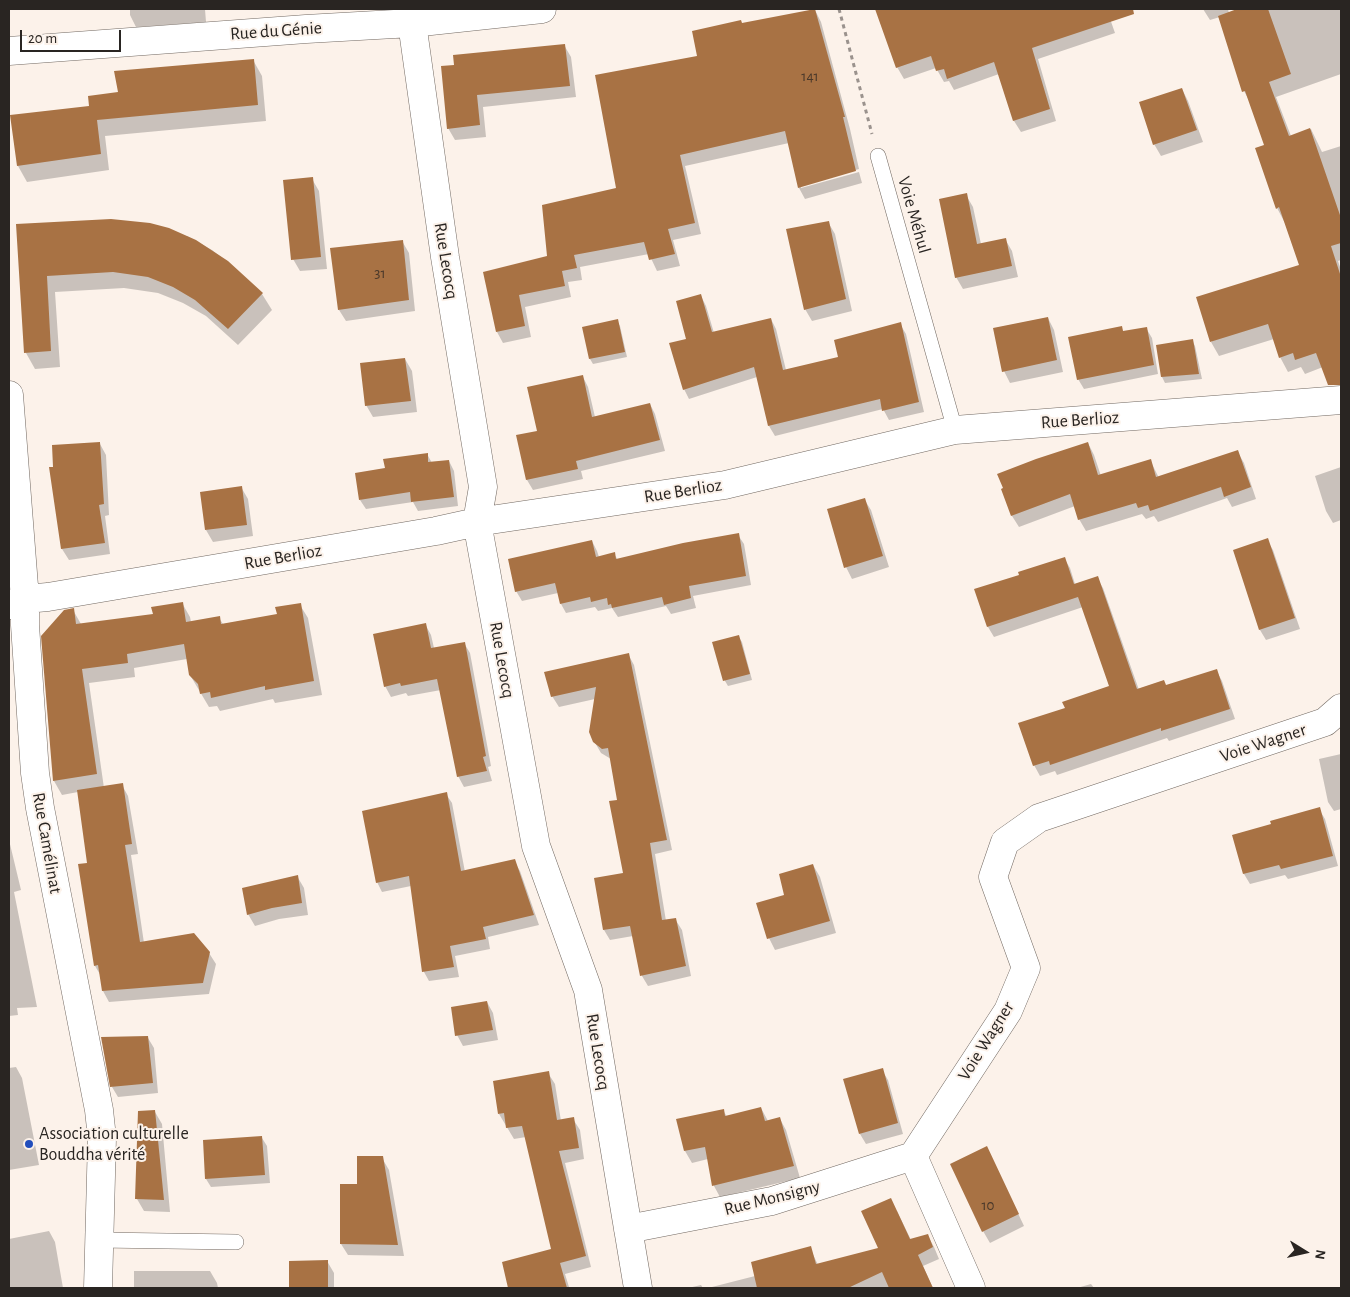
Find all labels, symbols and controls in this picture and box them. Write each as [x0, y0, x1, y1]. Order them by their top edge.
street label: Rue du Génie [229, 17, 323, 45]
scale bar [22, 20, 124, 52]
text: 20 m [28, 31, 57, 46]
house number: 141 [801, 67, 819, 85]
street label: Voie Méhul [893, 174, 935, 256]
street label: Rue Lecocq [429, 221, 463, 301]
house number: 31 [374, 264, 386, 282]
street label: Rue Berlioz [1040, 406, 1120, 434]
street label: Rue Berlioz [643, 474, 723, 508]
street label: Rue Berlioz [242, 540, 324, 574]
street label: Rue Lecocq [485, 620, 519, 700]
street label: Voie Wagner [1217, 719, 1309, 767]
street label: Rue Camélinat [27, 791, 67, 895]
street label: Voie Wagner [953, 997, 1019, 1085]
street label: Rue Lecocq [581, 1012, 615, 1092]
place label: Association culturelle Bouddha vérité [39, 1123, 189, 1166]
marker: Association culturelle Bouddha vérité [23, 1138, 35, 1150]
street label: Rue Monsigny [722, 1176, 822, 1220]
house number: 10 [981, 1196, 995, 1214]
north arrow [1280, 1227, 1330, 1277]
text: N [1312, 1249, 1328, 1261]

